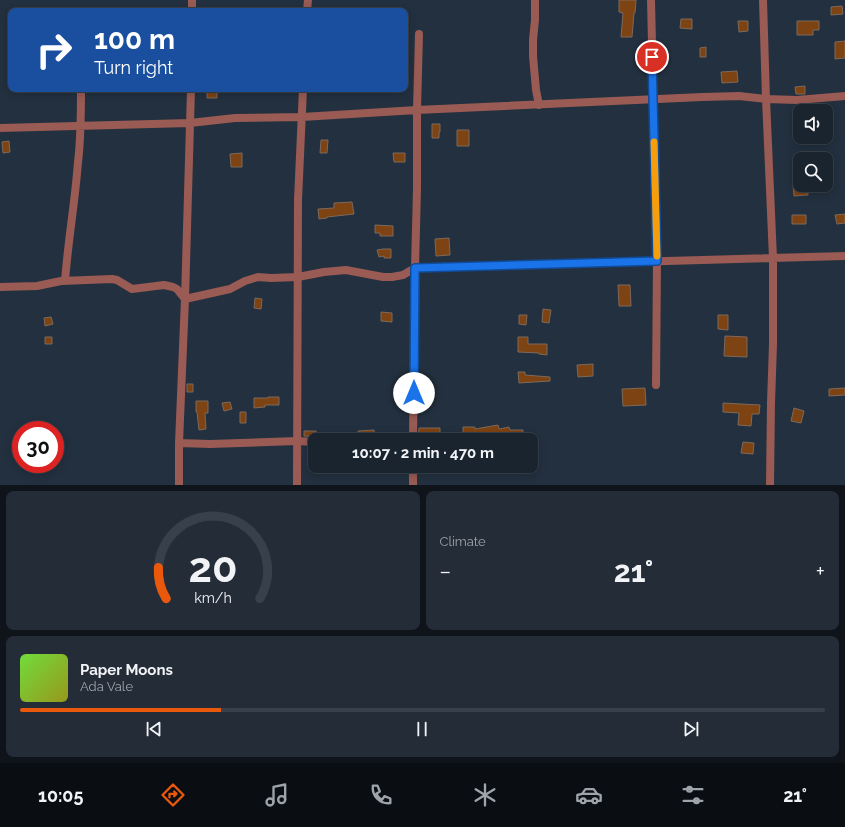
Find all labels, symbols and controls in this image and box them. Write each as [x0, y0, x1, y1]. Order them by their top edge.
text: 100 m [94, 23, 175, 56]
icon: right [28, 24, 80, 76]
pin [635, 40, 669, 74]
icon: arrive [641, 46, 663, 68]
text: Turn right [94, 57, 173, 78]
map controls [793, 104, 833, 192]
button: sound [793, 104, 833, 144]
button: search [793, 152, 833, 192]
position arrow [393, 372, 435, 414]
speed limit sign: 30 [12, 421, 64, 473]
text: 10:07 · 2 min · 470 m [352, 444, 494, 462]
text: Climate [440, 534, 486, 549]
text: 20 [188, 542, 237, 591]
text: 21° [614, 554, 653, 589]
text: − [440, 558, 451, 584]
text: + [816, 558, 825, 584]
text: km/h [194, 589, 232, 605]
text: Paper Moons [80, 661, 173, 679]
text: Ada Vale [80, 679, 133, 694]
icon: previous [143, 718, 165, 740]
icon: pause [411, 718, 433, 740]
icon: next [680, 718, 702, 740]
icon: directions [159, 781, 187, 809]
icon: music [263, 781, 291, 809]
icon: phone [367, 781, 395, 809]
icon: climate [471, 781, 499, 809]
icon: car [575, 781, 603, 809]
icon: filters [679, 781, 707, 809]
text: 10:05 [38, 785, 83, 806]
text: 21° [783, 785, 807, 806]

